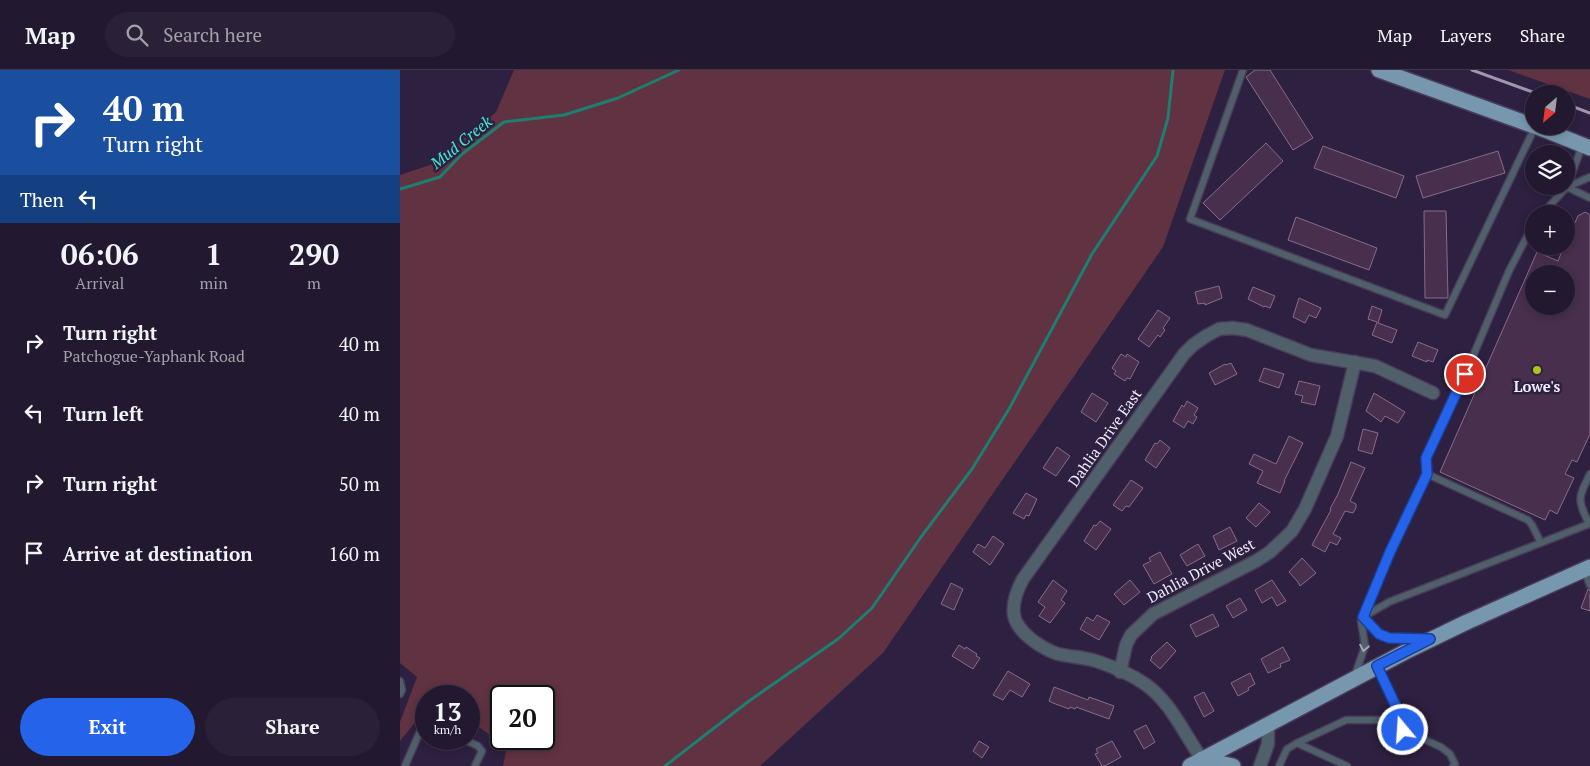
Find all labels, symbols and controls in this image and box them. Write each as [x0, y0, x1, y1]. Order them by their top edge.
search box [105, 12, 455, 57]
text: Map [25, 19, 75, 51]
icon: search [123, 21, 151, 49]
text: Search here [163, 22, 262, 47]
text: Map [1377, 23, 1412, 47]
text: Layers [1440, 23, 1492, 47]
text: Share [1520, 23, 1565, 47]
text: 40 m [103, 85, 184, 131]
north arrow [1525, 85, 1575, 135]
map controls [1525, 85, 1575, 315]
icon: right [20, 90, 85, 155]
water label: Mud Creek [425, 110, 497, 174]
text: Turn right [103, 129, 203, 158]
button: layers [1525, 145, 1575, 195]
icon: left [74, 185, 102, 213]
text: Then [20, 187, 64, 212]
button: + [1525, 205, 1575, 255]
text: 06:06 [61, 234, 139, 274]
text: 1 [205, 234, 222, 274]
text: 290 [288, 234, 339, 274]
button: − [1525, 265, 1575, 315]
text: Arrival [75, 272, 124, 294]
text: min [200, 272, 228, 294]
text: m [307, 272, 321, 294]
text: Turn right [63, 320, 157, 345]
icon: right [20, 329, 48, 357]
text: 40 m [339, 331, 380, 356]
text: Patchogue-Yaphank Road [63, 345, 245, 367]
pin [1444, 353, 1486, 395]
icon: arrive [1451, 360, 1479, 388]
marker: Lowe's [1531, 364, 1543, 376]
place label: Lowe's [1514, 376, 1561, 396]
street label: Dahlia Drive East [1063, 384, 1146, 490]
icon: left [20, 399, 48, 427]
text: Turn left [63, 401, 144, 426]
text: 40 m [339, 401, 380, 426]
icon: right [20, 469, 48, 497]
text: Turn right [63, 471, 157, 496]
text: 50 m [339, 471, 380, 496]
street label: Dahlia Drive West [1143, 533, 1258, 607]
icon: arrive [20, 539, 48, 567]
text: Arrive at destination [63, 541, 252, 566]
text: 160 m [329, 541, 380, 566]
one-way arrow [1359, 643, 1369, 652]
speed limit sign: 20 [490, 685, 555, 750]
text: 13 [433, 695, 462, 728]
button: Exit [20, 698, 195, 756]
button: Share [205, 698, 380, 756]
position arrow [1376, 703, 1428, 755]
text: km/h [434, 722, 461, 737]

